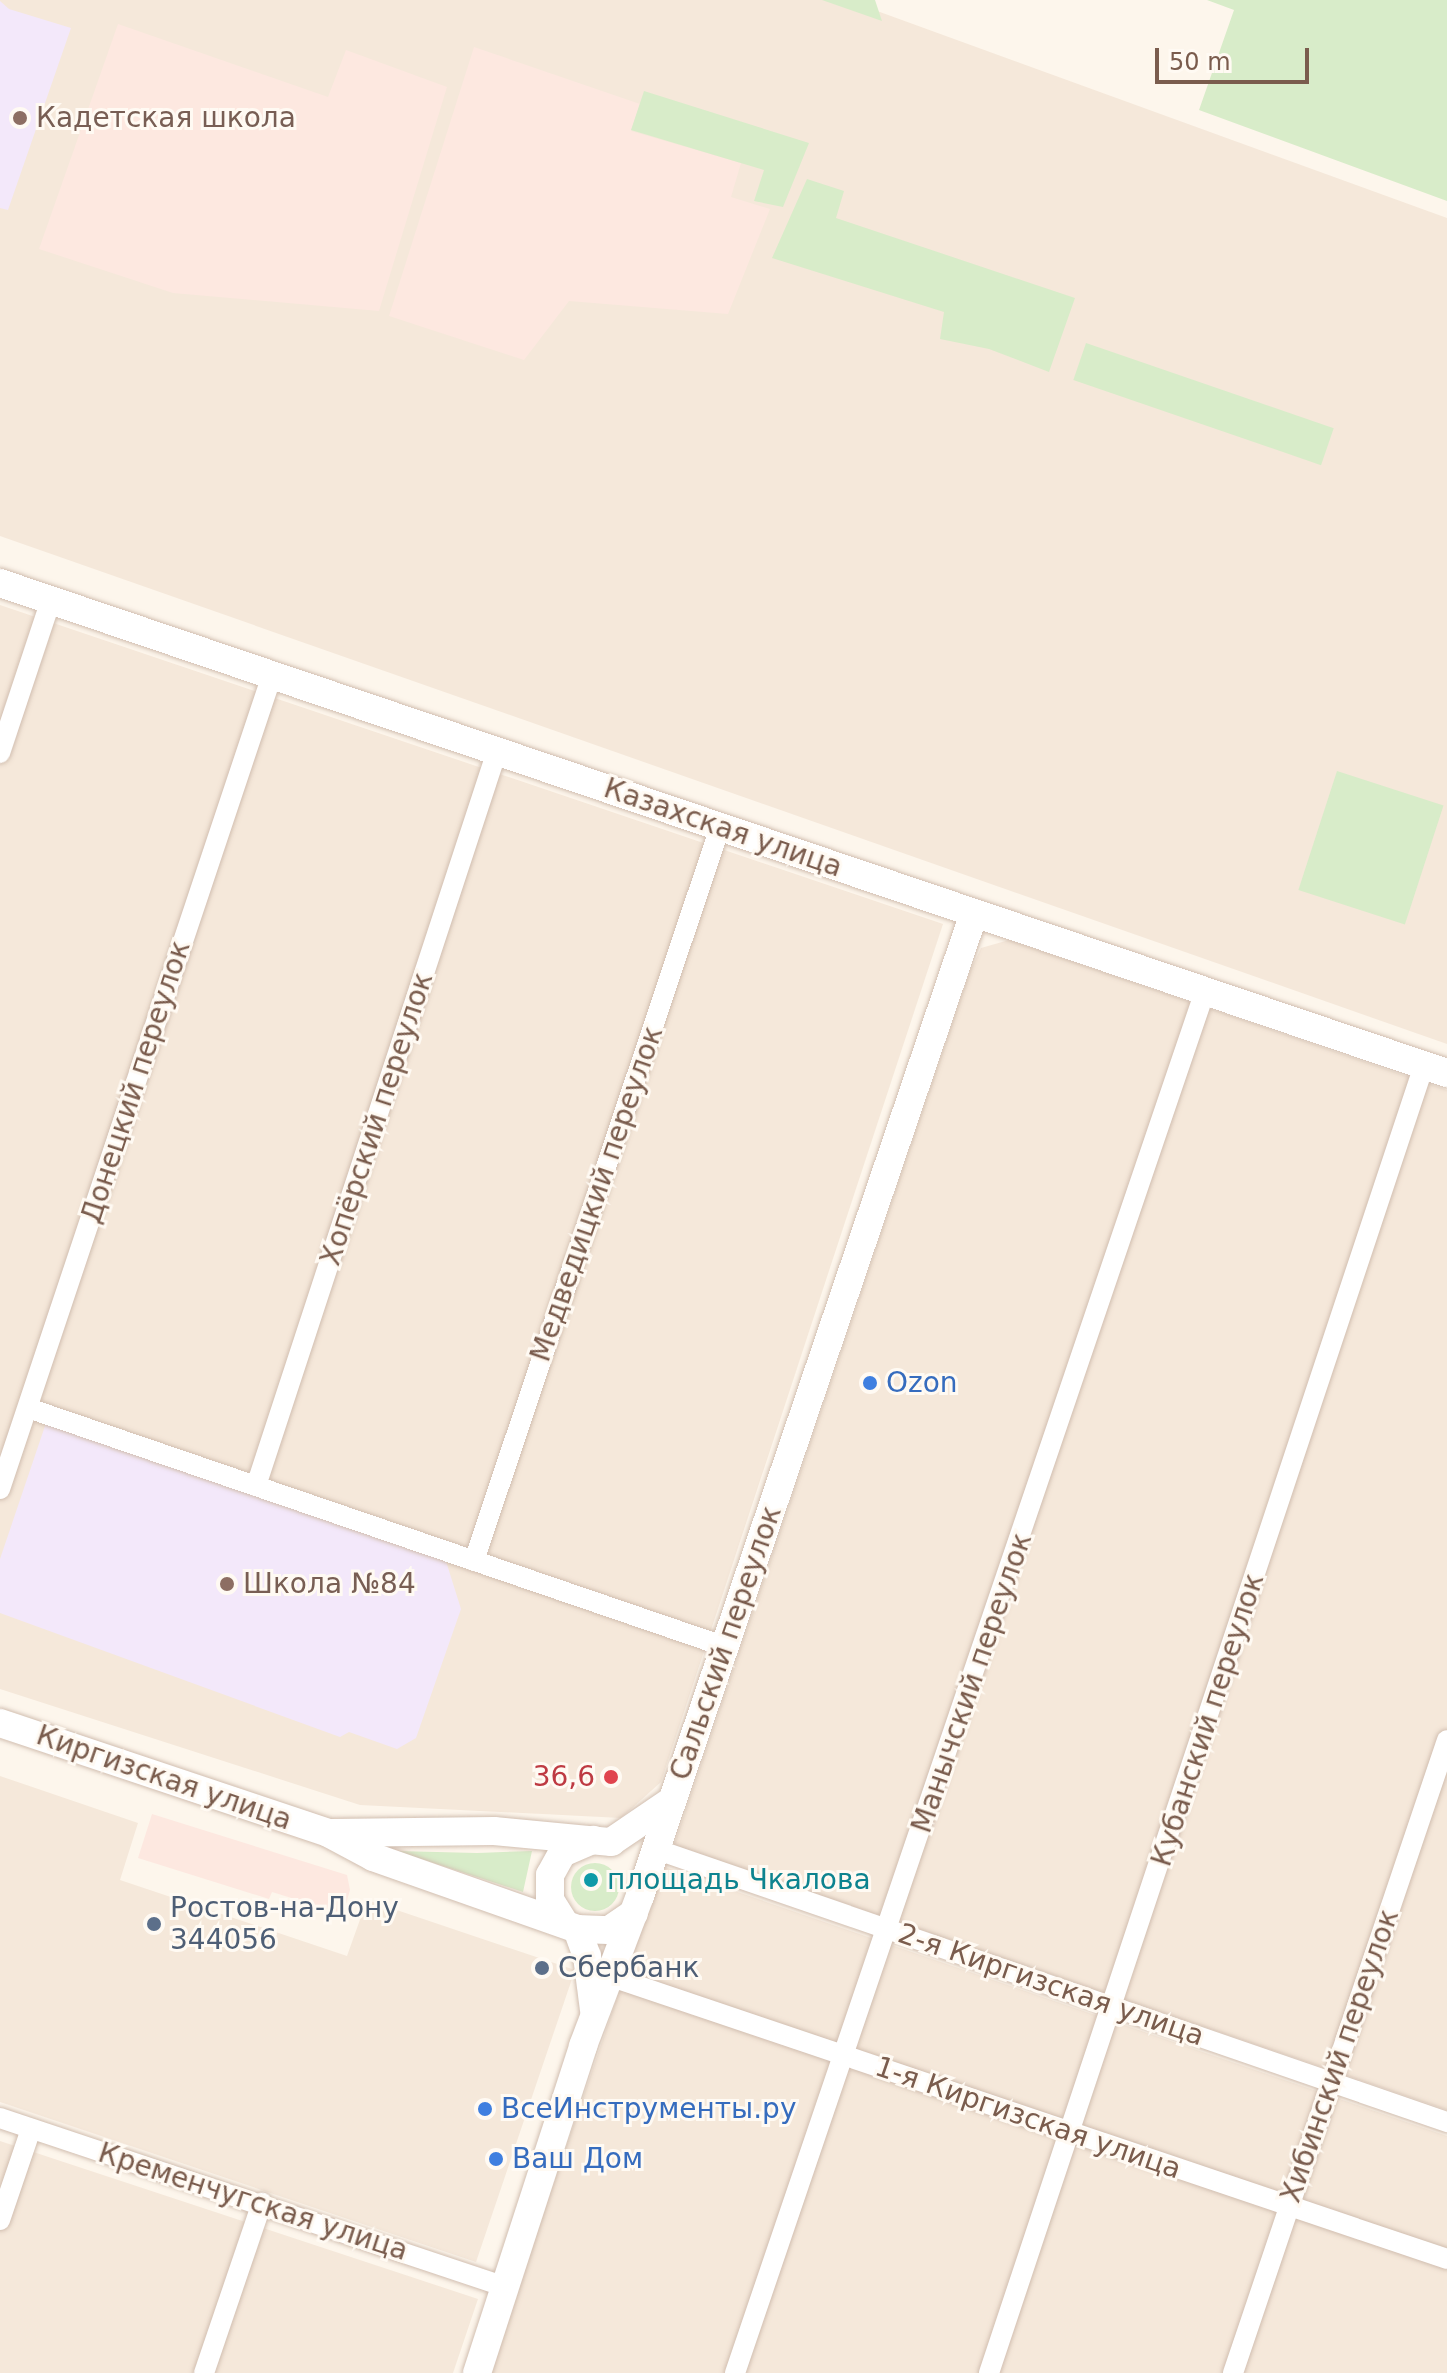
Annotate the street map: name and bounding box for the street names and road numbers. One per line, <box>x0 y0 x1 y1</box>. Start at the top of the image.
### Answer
street label: Казахская улица <box>599 771 847 885</box>
street label: Донецкий переулок <box>74 937 198 1227</box>
street label: Хопёрский переулок <box>314 968 440 1270</box>
street label: Медведицкий переулок <box>524 1022 670 1366</box>
street label: Сальский переулок <box>663 1501 789 1785</box>
street label: Манычский переулок <box>905 1529 1039 1837</box>
street label: Кубанский переулок <box>1145 1569 1271 1871</box>
street label: Киргизская улица <box>32 1719 296 1837</box>
street label: Хибинский переулок <box>1274 1905 1406 2207</box>
street label: 2-я Киргизская улица <box>894 1917 1208 2053</box>
street label: 1-я Киргизская улица <box>871 2050 1185 2186</box>
street label: Кременчугская улица <box>94 2136 412 2268</box>

